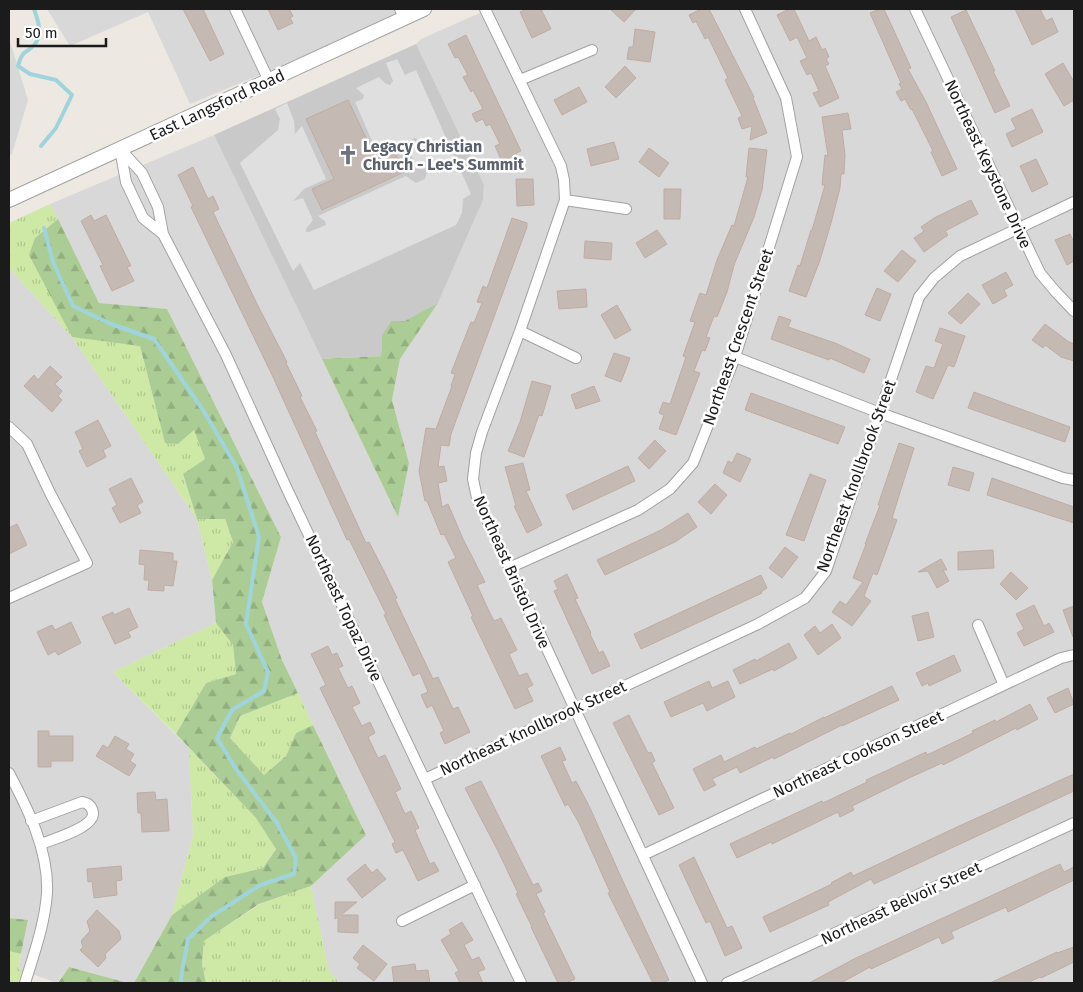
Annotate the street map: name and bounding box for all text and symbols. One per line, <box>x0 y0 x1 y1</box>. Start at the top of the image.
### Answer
scale bar <box>18 15 105 47</box>
text: 50 m <box>25 24 58 42</box>
street label: East Langsford Road <box>146 65 288 145</box>
street label: Northeast Keystone Drive <box>941 77 1035 251</box>
place label: Legacy Christian Church - Lee's Summit <box>363 137 525 174</box>
church icon: Legacy Christian Church - Lee's Summit <box>337 144 359 166</box>
street label: Northeast Crescent Street <box>699 246 777 428</box>
street label: Northeast Knollbrook Street <box>812 377 900 575</box>
street label: Northeast Bristol Drive <box>470 493 554 651</box>
street label: Northeast Topaz Drive <box>302 532 386 684</box>
street label: Northeast Knollbrook Street <box>437 676 629 780</box>
street label: Northeast Cookson Street <box>770 706 946 802</box>
street label: Northeast Belvoir Street <box>818 857 984 949</box>

